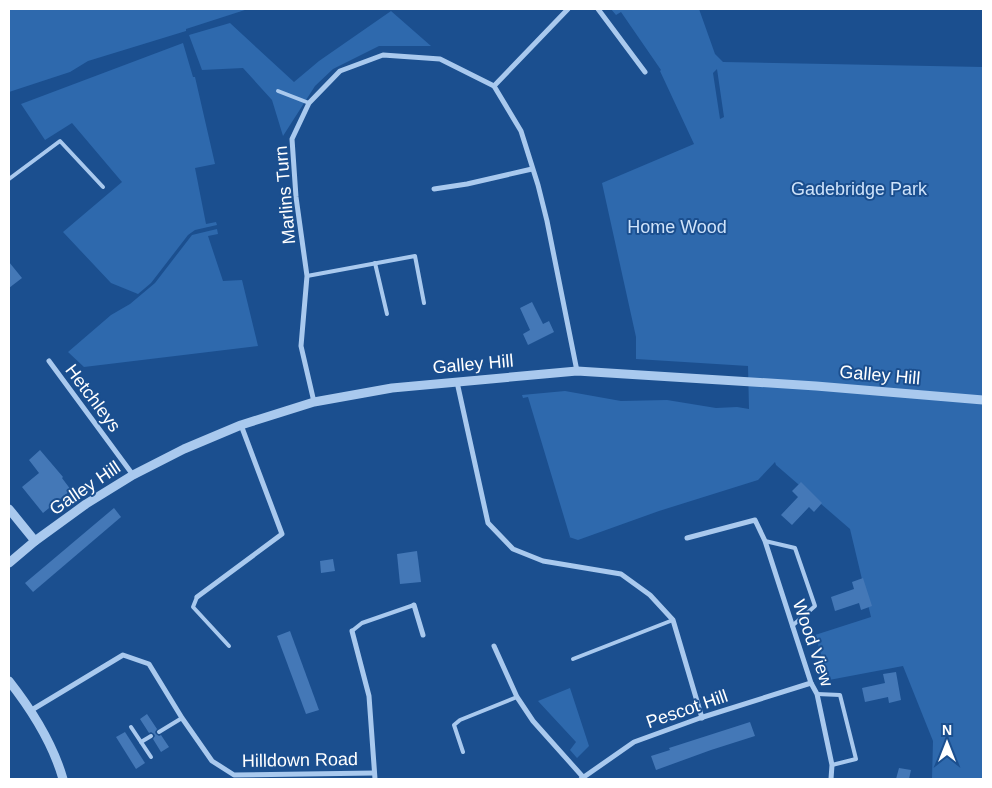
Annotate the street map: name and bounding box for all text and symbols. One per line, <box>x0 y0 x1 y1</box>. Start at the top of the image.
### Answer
street label: Marlins Turn <box>271 145 299 245</box>
park label: Gadebridge Park <box>791 179 928 199</box>
park label: Home Wood <box>627 217 727 237</box>
street label: Galley Hill <box>432 351 514 377</box>
street label: Hetchleys <box>61 360 125 436</box>
street label: Galley Hill <box>839 362 921 388</box>
street label: Galley Hill <box>46 457 124 519</box>
street label: Wood View <box>789 597 837 690</box>
street label: Pescot Hill <box>644 686 730 732</box>
north arrow <box>922 718 972 768</box>
text: N <box>942 722 952 738</box>
street label: Hilldown Road <box>242 749 358 771</box>

